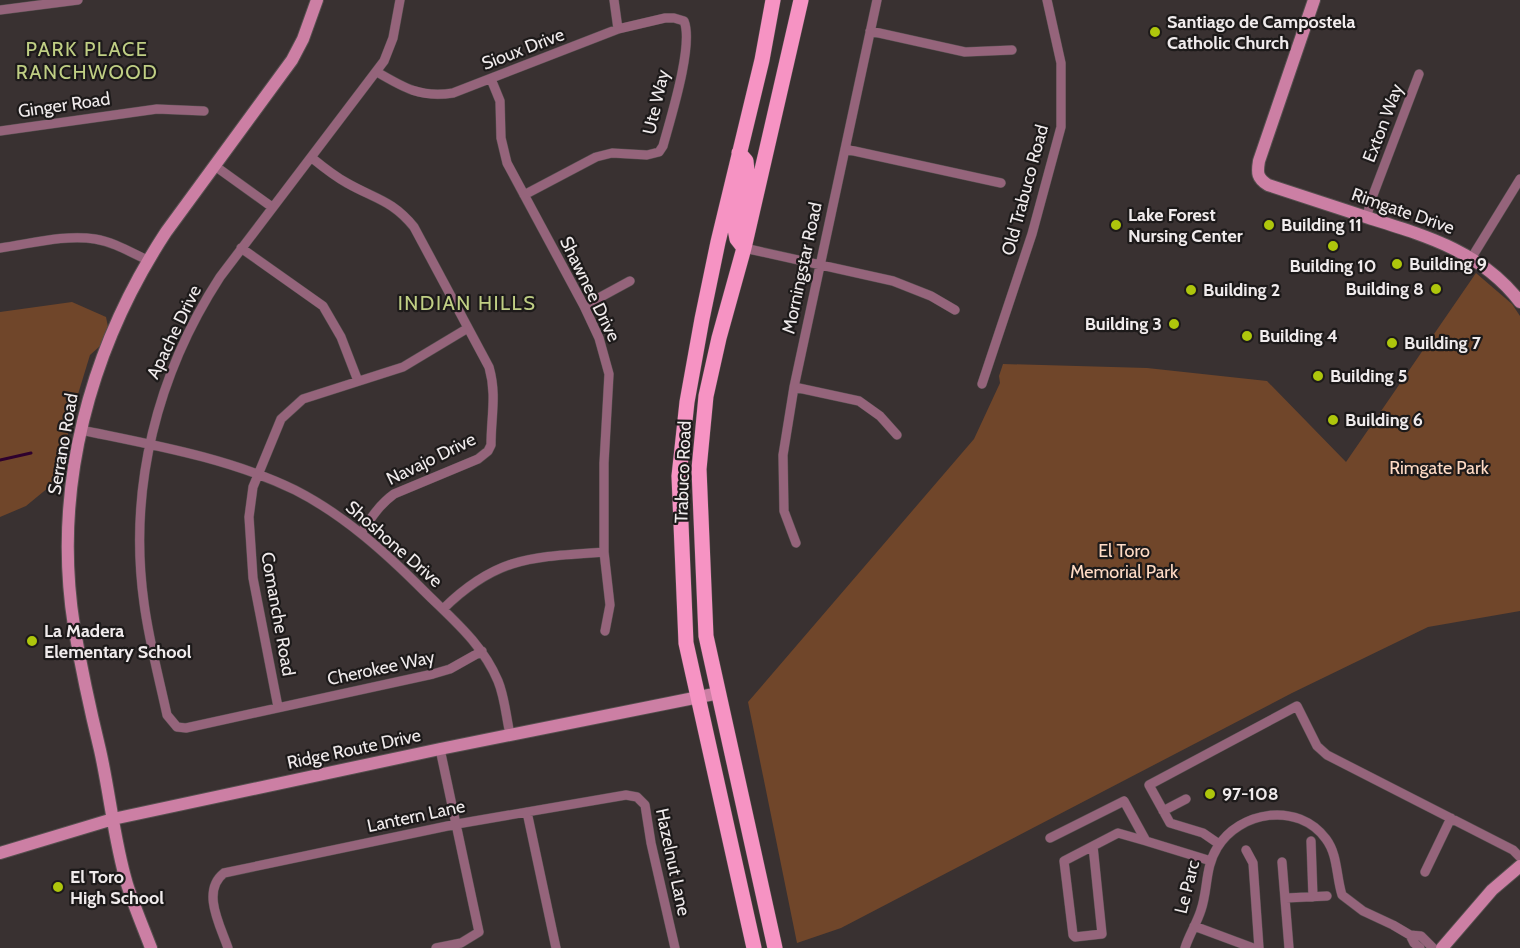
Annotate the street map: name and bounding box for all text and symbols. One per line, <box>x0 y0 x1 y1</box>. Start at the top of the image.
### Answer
place label: Santiago de Campostela Catholic Church <box>1167 11 1355 54</box>
street label: Sioux Drive <box>479 23 567 75</box>
marker: Santiago de Campostela Catholic Church <box>1148 25 1162 39</box>
district label: PARK PLACE RANCHWOOD <box>16 37 158 84</box>
street label: Ute Way <box>638 67 674 137</box>
street label: Exton Way <box>1358 81 1408 165</box>
street label: Ginger Road <box>17 88 111 122</box>
street label: Old Trabuco Road <box>997 122 1053 258</box>
street label: Rimgate Drive <box>1349 183 1457 239</box>
street label: Morningstar Road <box>777 200 827 336</box>
place label: Lake Forest Nursing Center <box>1128 204 1243 247</box>
place label: Building 11 <box>1281 214 1362 236</box>
marker: Lake Forest Nursing Center <box>1109 218 1123 232</box>
marker: Building 11 <box>1262 218 1276 232</box>
street label: Shawnee Drive <box>555 233 625 345</box>
marker: Building 10 <box>1326 239 1340 253</box>
place label: Building 9 <box>1409 253 1487 275</box>
place label: Building 10 <box>1289 255 1377 277</box>
marker: Building 9 <box>1390 257 1404 271</box>
place label: Building 8 <box>1345 278 1424 300</box>
place label: Building 2 <box>1203 279 1280 301</box>
street label: Apache Drive <box>142 282 206 382</box>
marker: Building 8 <box>1429 282 1443 296</box>
marker: Building 2 <box>1184 283 1198 297</box>
district label: INDIAN HILLS <box>398 291 536 315</box>
place label: Building 3 <box>1085 313 1162 335</box>
marker: Building 3 <box>1167 317 1181 331</box>
place label: Building 4 <box>1259 325 1338 347</box>
marker: Building 4 <box>1240 329 1254 343</box>
place label: Building 7 <box>1404 332 1482 354</box>
marker: Building 7 <box>1385 336 1399 350</box>
place label: Building 5 <box>1330 365 1407 387</box>
marker: Building 5 <box>1311 369 1325 383</box>
street label: Serrano Road <box>43 392 83 496</box>
place label: Building 6 <box>1345 409 1423 431</box>
marker: Building 6 <box>1326 413 1340 427</box>
street label: Trabuco Road <box>670 420 696 524</box>
street label: Navajo Drive <box>383 428 479 490</box>
park label: Rimgate Park <box>1389 457 1490 479</box>
street label: Shoshone Drive <box>341 496 447 592</box>
park label: El Toro Memorial Park <box>1070 540 1179 583</box>
street label: Comanche Road <box>256 550 300 678</box>
place label: La Madera Elementary School <box>44 620 192 663</box>
marker: La Madera Elementary School <box>25 634 39 648</box>
street label: Cherokee Way <box>325 646 437 690</box>
street label: Ridge Route Drive <box>285 724 423 774</box>
place label: 97-108 <box>1222 783 1279 805</box>
marker: 97-108 <box>1203 787 1217 801</box>
street label: Lantern Lane <box>365 795 467 837</box>
street label: Hazelnut Lane <box>651 806 695 918</box>
street label: Le Parc <box>1170 858 1204 916</box>
place label: El Toro High School <box>70 866 164 909</box>
marker: El Toro High School <box>51 880 65 894</box>

